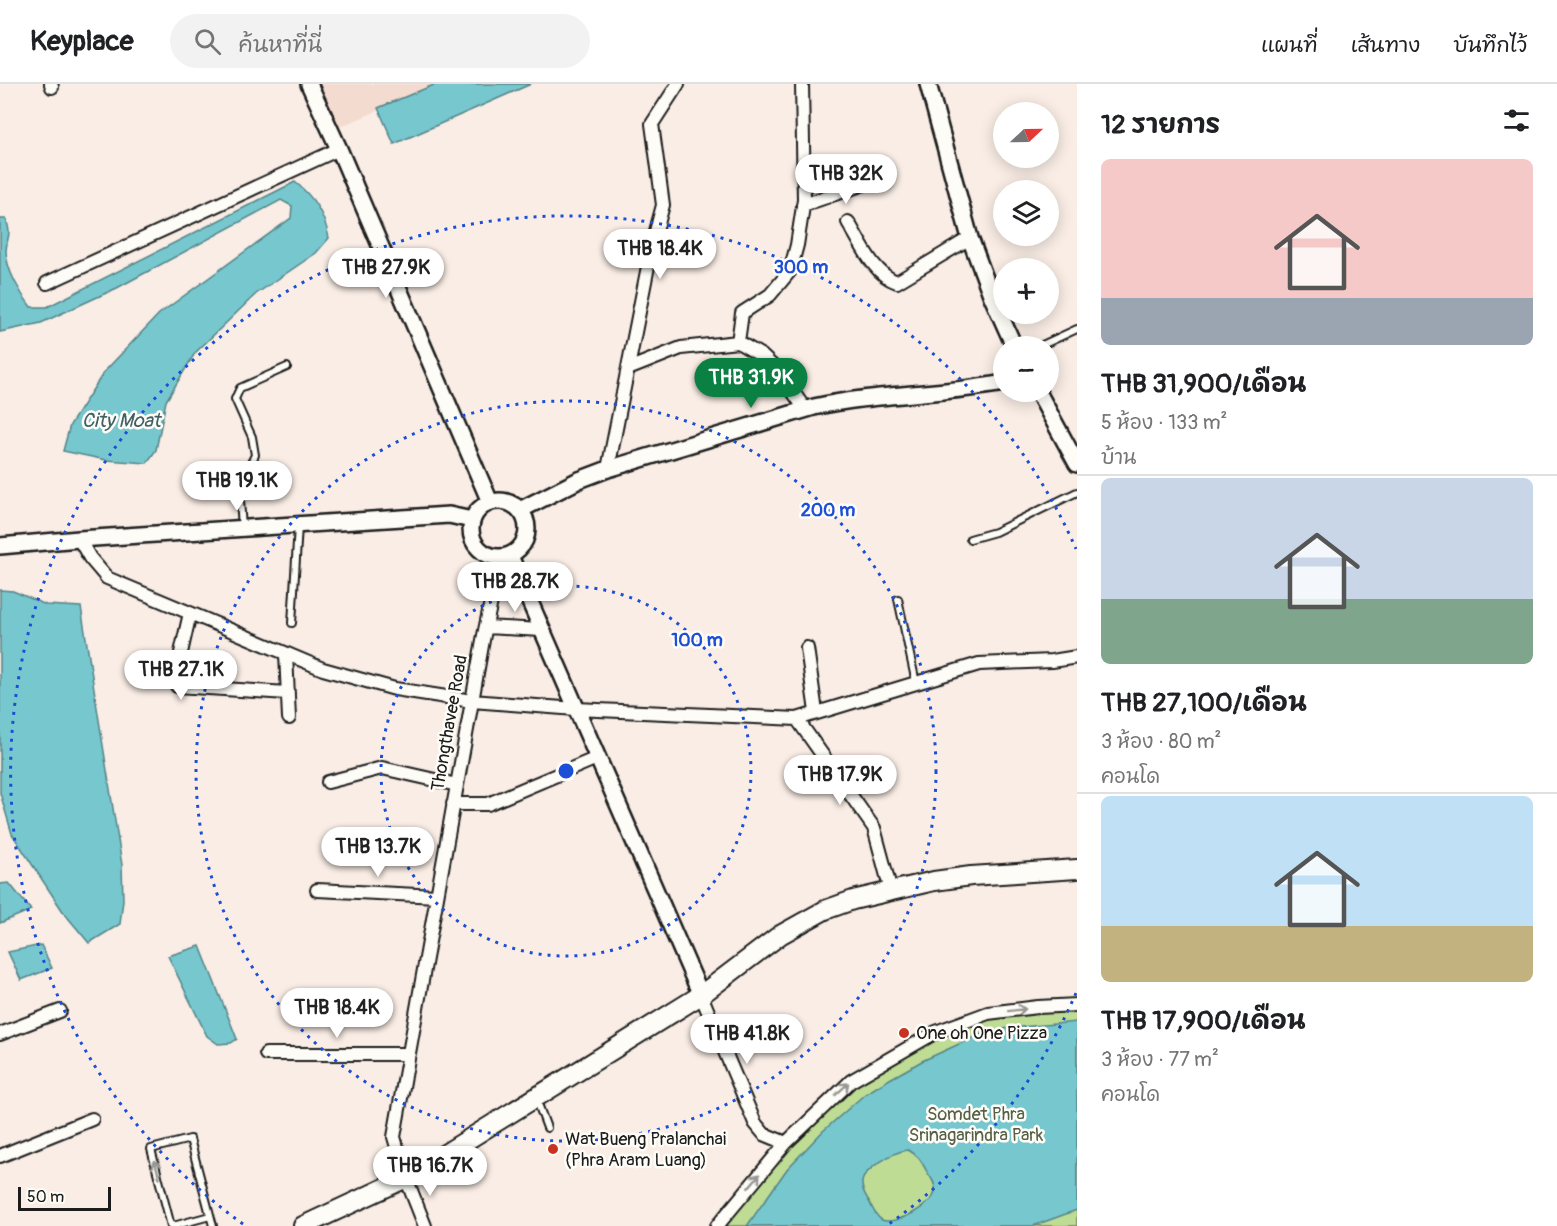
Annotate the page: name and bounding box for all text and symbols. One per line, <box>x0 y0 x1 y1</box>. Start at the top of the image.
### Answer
search box <box>170 14 590 68</box>
text: Keyplace <box>30 24 134 59</box>
icon: search <box>191 25 224 58</box>
text: ค้นหาที่นี่ <box>239 31 322 59</box>
text: แผนที่ <box>1261 32 1318 59</box>
text: เส้นทาง <box>1351 32 1420 59</box>
text: บันทึกไว้ <box>1453 32 1527 59</box>
north arrow <box>993 102 1059 168</box>
map controls <box>993 102 1059 402</box>
icon: filters <box>1500 104 1533 137</box>
text: 12 รายการ <box>1101 109 1220 141</box>
pin: THB 32K <box>791 154 901 205</box>
text: THB 32K <box>809 161 883 186</box>
button: layers <box>993 180 1059 246</box>
icon: home <box>1263 198 1371 306</box>
pin: THB 18.4K <box>591 229 729 280</box>
text: THB 18.4K <box>617 236 703 261</box>
pin: THB 27.9K <box>317 248 455 299</box>
text: THB 27.9K <box>342 255 430 280</box>
text: 300 m <box>774 256 828 279</box>
button: + <box>993 258 1059 324</box>
button: − <box>993 336 1059 402</box>
pin: THB 31.9K <box>682 358 820 409</box>
text: THB 31.9K <box>708 365 794 390</box>
text: THB 31,900/เดือน <box>1101 368 1306 400</box>
water label: City Moat <box>82 408 162 433</box>
text: 5 ห้อง · 133 m² <box>1101 410 1227 435</box>
text: บ้าน <box>1101 445 1136 470</box>
pin: THB 19.1K <box>168 461 306 512</box>
text: THB 19.1K <box>196 468 278 493</box>
text: 200 m <box>801 499 855 522</box>
icon: home <box>1263 517 1371 625</box>
pin: THB 28.7K <box>446 562 584 613</box>
text: THB 28.7K <box>471 569 559 594</box>
text: 100 m <box>671 629 723 652</box>
pin: THB 27.1K <box>112 650 250 701</box>
street label: Thongthavee Road <box>426 653 473 793</box>
text: THB 27.1K <box>138 657 224 682</box>
text: THB 27,100/เดือน <box>1101 687 1307 719</box>
text: 3 ห้อง · 80 m² <box>1101 729 1221 754</box>
pin: THB 17.9K <box>771 755 909 806</box>
centre of rings <box>556 761 576 781</box>
text: THB 17.9K <box>798 762 882 787</box>
text: คอนโด <box>1101 764 1160 789</box>
pin: THB 13.7K <box>309 827 447 878</box>
text: THB 13.7K <box>335 834 421 859</box>
icon: home <box>1263 835 1371 943</box>
pin: THB 18.4K <box>268 988 406 1039</box>
text: THB 18.4K <box>294 995 380 1020</box>
one-way arrow <box>1007 1004 1027 1015</box>
text: THB 17,900/เดือน <box>1101 1005 1306 1037</box>
pin: THB 41.8K <box>678 1014 816 1065</box>
text: THB 41.8K <box>704 1021 790 1046</box>
place label: One oh One Pizza <box>916 1022 1047 1045</box>
marker: One oh One Pizza <box>897 1026 911 1040</box>
text: 3 ห้อง · 77 m² <box>1101 1047 1219 1072</box>
one-way arrow <box>834 1082 849 1096</box>
text: คอนโด <box>1101 1082 1160 1107</box>
park label: Somdet Phra Srinagarindra Park <box>909 1103 1044 1147</box>
place label: Wat Bueng Pralanchai (Phra Aram Luang) <box>565 1128 726 1172</box>
marker: Wat Bueng Pralanchai (Phra Aram Luang) <box>546 1142 560 1156</box>
pin: THB 16.7K <box>361 1146 499 1197</box>
text: THB 16.7K <box>387 1153 473 1178</box>
one-way arrow <box>150 1160 162 1179</box>
one-way arrow <box>747 1174 761 1189</box>
scale bar <box>18 1184 111 1212</box>
text: 50 m <box>27 1187 64 1207</box>

